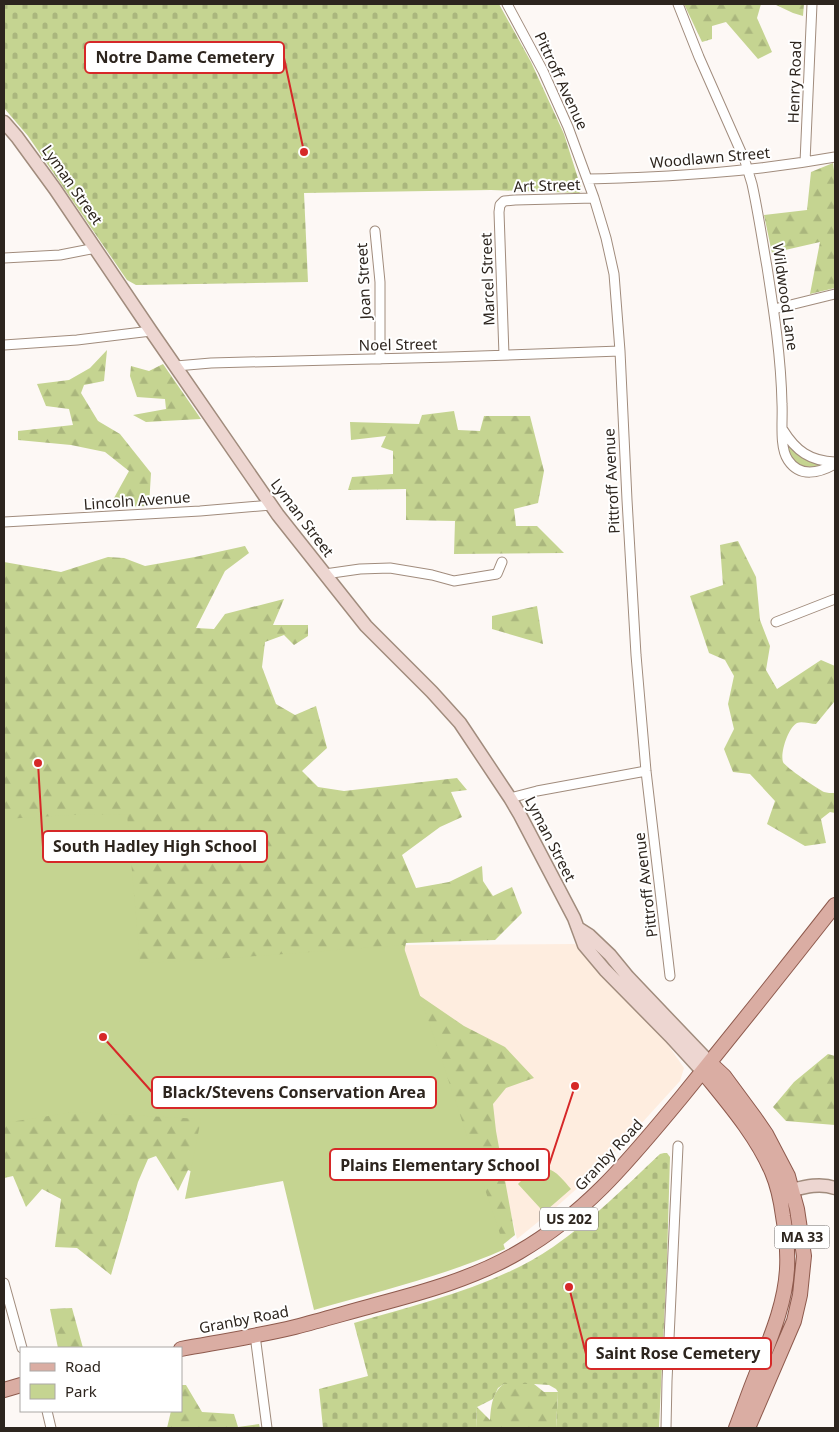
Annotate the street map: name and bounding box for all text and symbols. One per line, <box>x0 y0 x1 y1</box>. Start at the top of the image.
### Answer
street label: Pittroff Avenue <box>531 28 593 133</box>
street label: Henry Road <box>783 40 805 124</box>
callout: Notre Dame Cemetery <box>85 42 284 73</box>
text: Notre Dame Cemetery <box>96 46 275 68</box>
street label: Lyman Street <box>38 141 108 229</box>
street label: Woodlawn Street <box>649 142 771 172</box>
street label: Art Street <box>513 174 581 196</box>
street label: Marcel Street <box>475 232 499 326</box>
street label: Joan Street <box>351 242 375 322</box>
street label: Wildwood Lane <box>769 242 803 352</box>
street label: Noel Street <box>359 333 438 355</box>
street label: Pittroff Avenue <box>598 428 624 534</box>
street label: Lyman Street <box>267 474 339 561</box>
street label: Lincoln Avenue <box>83 486 191 514</box>
street label: Lyman Street <box>521 793 581 885</box>
callout: South Hadley High School <box>43 831 267 862</box>
street label: Pittroff Avenue <box>629 831 661 939</box>
text: South Hadley High School <box>53 835 257 857</box>
callout: Black/Stevens Conservation Area <box>152 1077 436 1108</box>
text: Black/Stevens Conservation Area <box>162 1081 426 1103</box>
street label: Granby Road <box>570 1114 647 1194</box>
callout: Plains Elementary School <box>330 1149 549 1180</box>
text: Plains Elementary School <box>340 1154 540 1176</box>
road number: US 202 <box>540 1208 598 1230</box>
road number: MA 33 <box>774 1226 830 1248</box>
street label: Granby Road <box>197 1301 290 1338</box>
callout: Saint Rose Cemetery <box>586 1338 771 1369</box>
text: Saint Rose Cemetery <box>596 1342 761 1364</box>
legend <box>20 1347 182 1412</box>
text: Road <box>65 1356 101 1376</box>
text: Park <box>65 1381 97 1401</box>

